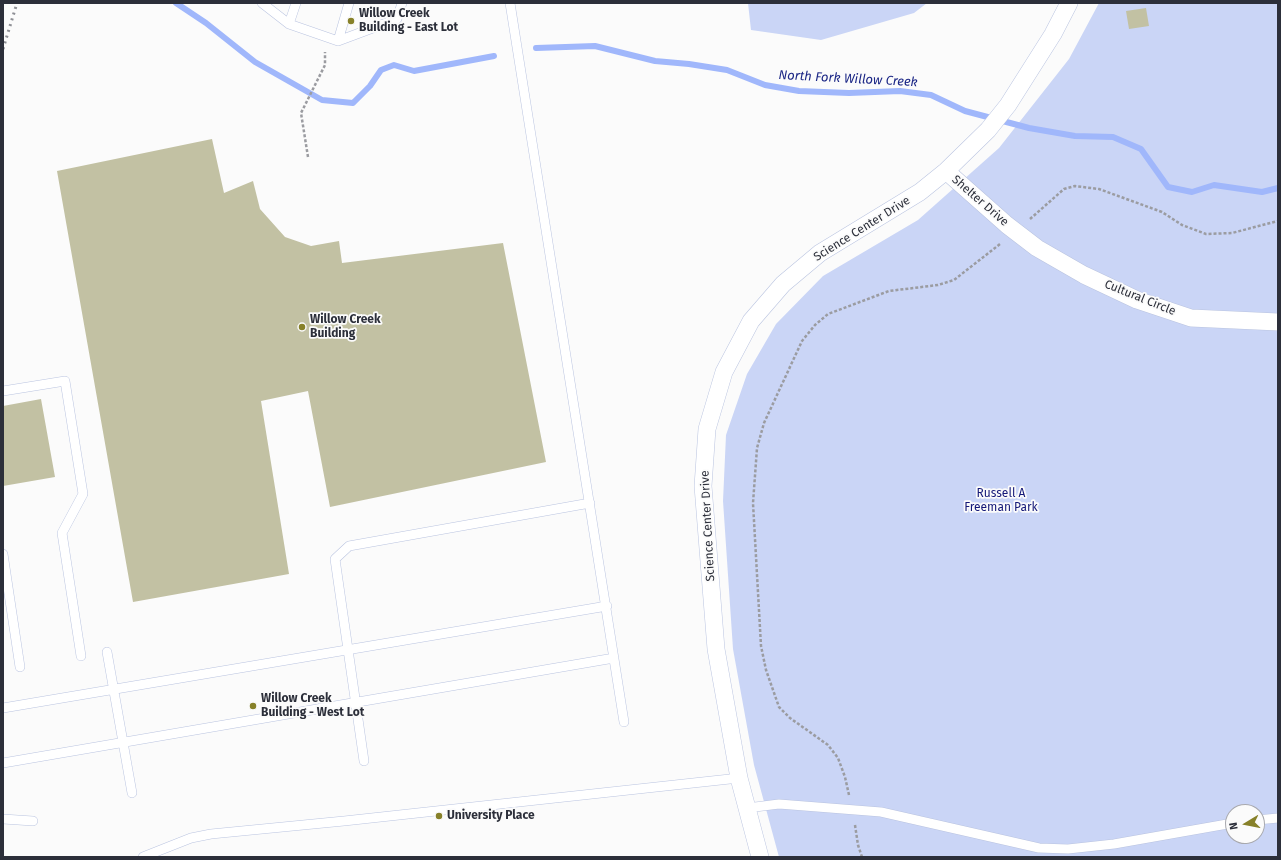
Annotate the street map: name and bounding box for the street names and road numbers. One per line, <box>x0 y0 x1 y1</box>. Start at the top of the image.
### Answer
street label: Shelter Drive <box>949 173 1011 229</box>
street label: Science Center Drive <box>811 193 913 265</box>
street label: Cultural Circle <box>1102 277 1178 319</box>
street label: Science Center Drive <box>698 470 718 582</box>

